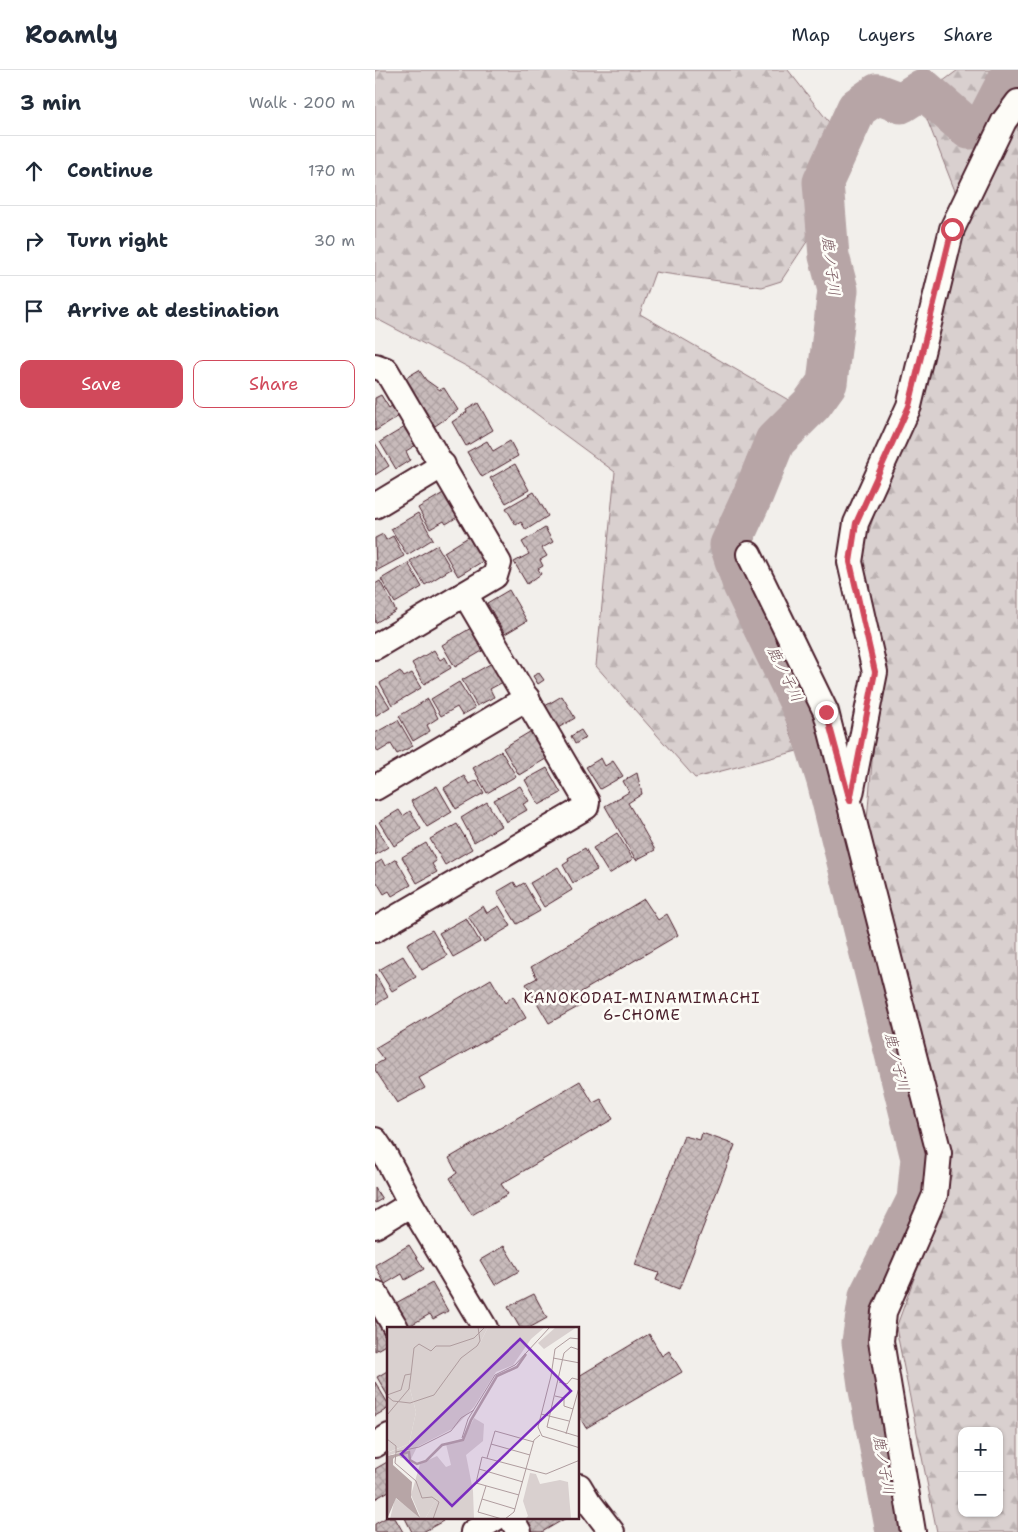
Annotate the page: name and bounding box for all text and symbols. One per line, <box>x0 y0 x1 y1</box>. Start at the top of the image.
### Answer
text: Roamly <box>25 19 118 51</box>
text: Map <box>792 23 830 47</box>
text: Layers <box>858 23 915 47</box>
text: Share <box>943 23 993 47</box>
text: 3 min <box>20 89 81 117</box>
text: Walk · 200 m <box>249 92 355 113</box>
icon: ahead <box>20 157 48 185</box>
text: Continue <box>67 158 153 183</box>
text: 170 m <box>308 160 355 181</box>
route start <box>941 218 964 241</box>
icon: right <box>20 227 48 255</box>
text: Turn right <box>67 228 168 253</box>
text: 30 m <box>314 230 355 251</box>
water label: 鹿ノ子川 <box>817 235 845 297</box>
icon: arrive <box>20 297 48 325</box>
text: Arrive at destination <box>67 298 279 323</box>
button: Save <box>20 360 183 408</box>
button: Share <box>193 360 355 408</box>
water label: 鹿ノ子川 <box>763 643 807 705</box>
route end <box>815 701 838 724</box>
district label: KANOKODAI-MINAMIMACHI 6-CHOME <box>523 988 761 1025</box>
water label: 鹿ノ子川 <box>880 1030 914 1094</box>
inset map <box>387 1327 580 1520</box>
map controls <box>958 1427 1003 1517</box>
button: + <box>958 1427 1003 1472</box>
water label: 鹿ノ子川 <box>869 1434 899 1496</box>
button: − <box>958 1472 1003 1517</box>

